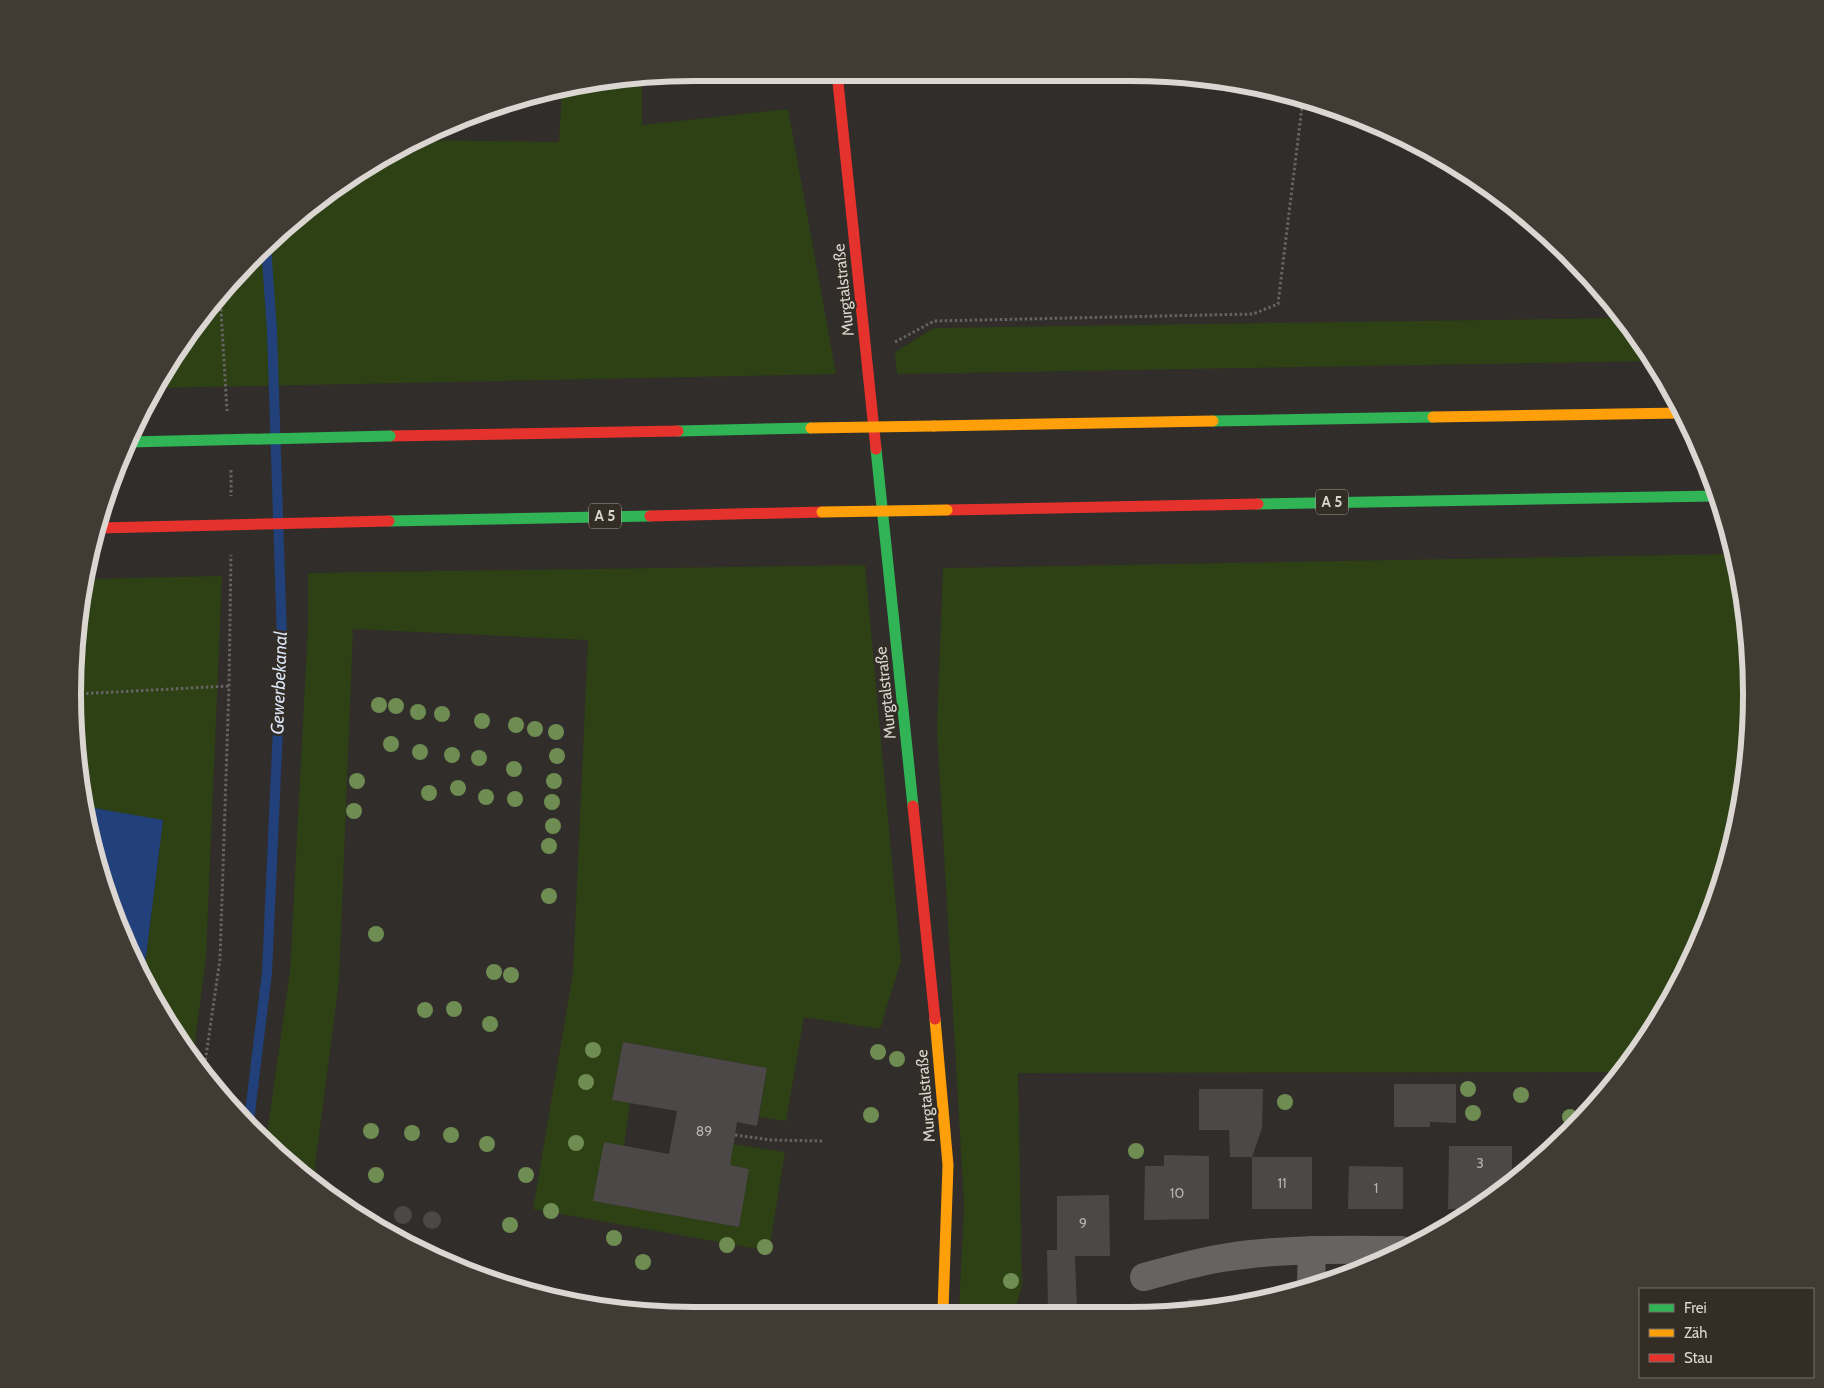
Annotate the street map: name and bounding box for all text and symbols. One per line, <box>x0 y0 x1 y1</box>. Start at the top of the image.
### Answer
street label: Murgtalstraße <box>829 243 858 337</box>
road number: A 5 <box>1316 490 1348 514</box>
road number: A 5 <box>589 504 621 528</box>
water label: Gewerbekanal <box>266 630 292 735</box>
street label: Murgtalstraße <box>871 646 900 740</box>
street label: Murgtalstraße <box>912 1049 939 1143</box>
house number: 89 <box>696 1122 712 1140</box>
house number: 3 <box>1476 1154 1484 1172</box>
house number: 11 <box>1277 1174 1287 1192</box>
house number: 1 <box>1374 1179 1378 1197</box>
house number: 10 <box>1170 1184 1184 1202</box>
house number: 9 <box>1079 1214 1087 1232</box>
legend <box>1639 1288 1814 1378</box>
text: Frei <box>1684 1299 1707 1317</box>
text: Zäh <box>1684 1324 1707 1342</box>
text: Stau <box>1684 1349 1713 1367</box>

